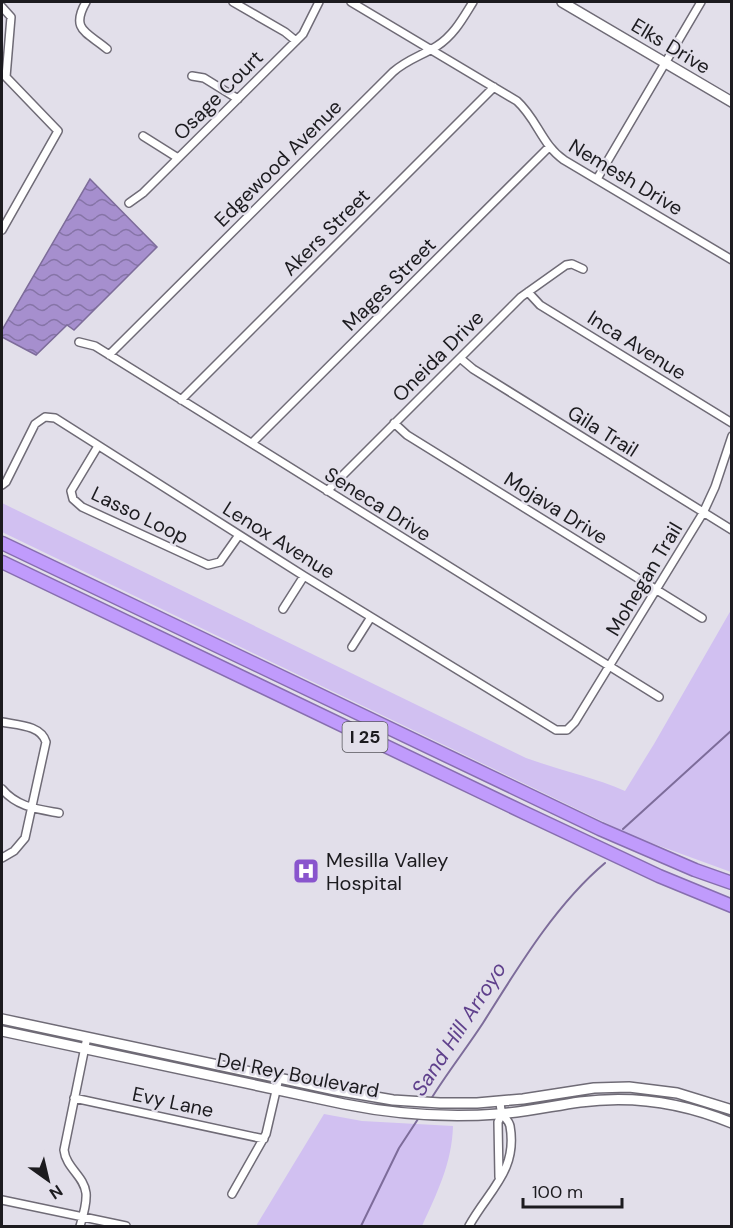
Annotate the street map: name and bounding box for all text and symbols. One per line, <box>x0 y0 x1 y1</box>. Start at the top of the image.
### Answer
street label: Elks Drive <box>627 12 715 80</box>
street label: Osage Court <box>168 44 269 145</box>
street label: Edgewood Avenue <box>209 94 347 232</box>
street label: Nemesh Drive <box>564 133 688 221</box>
street label: Akers Street <box>277 183 375 281</box>
street label: Mages Street <box>337 232 441 336</box>
street label: Inca Avenue <box>583 304 691 386</box>
street label: Oneida Drive <box>387 305 489 407</box>
street label: Gila Trail <box>563 399 643 463</box>
street label: Seneca Drive <box>320 461 436 547</box>
street label: Mojava Drive <box>499 466 613 550</box>
street label: Lasso Loop <box>87 480 193 550</box>
street label: Lenox Avenue <box>218 495 340 585</box>
street label: Mohegan Trail <box>600 517 688 641</box>
road number: I 25 <box>342 722 388 752</box>
place label: Mesilla Valley Hospital <box>326 847 448 896</box>
hospital icon: Mesilla Valley Hospital <box>291 856 321 886</box>
water label: Sand Hill Arroyo <box>405 957 513 1101</box>
street label: Del Rey Boulevard <box>215 1047 381 1103</box>
street label: Evy Lane <box>130 1081 216 1123</box>
north arrow <box>18 1150 78 1210</box>
scale bar <box>523 1171 622 1209</box>
text: N <box>45 1180 67 1204</box>
text: 100 m <box>532 1180 583 1204</box>

